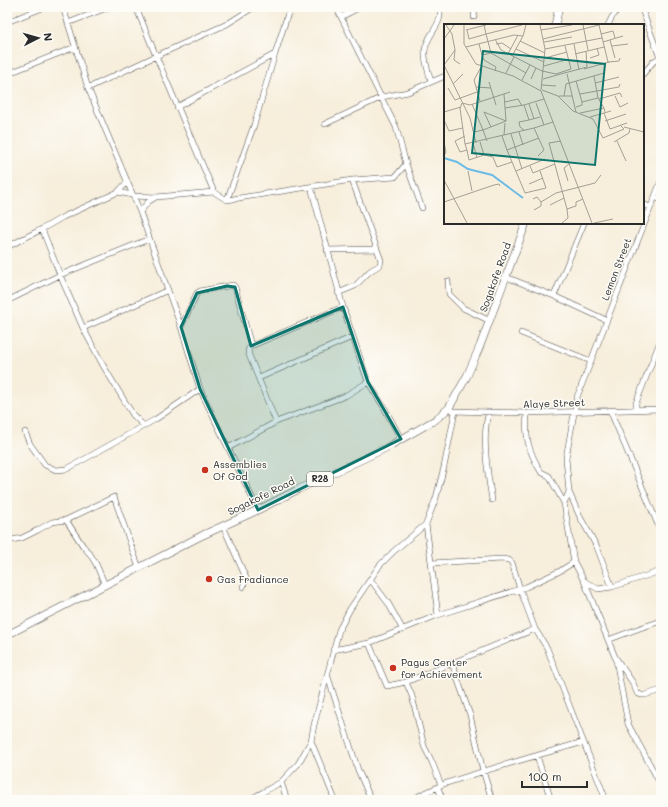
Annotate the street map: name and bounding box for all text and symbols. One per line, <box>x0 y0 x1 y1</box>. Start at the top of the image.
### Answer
north arrow <box>18 18 58 58</box>
inset map <box>444 24 644 224</box>
text: N <box>41 32 56 42</box>
street label: Lemon Street <box>598 236 634 302</box>
street label: Sogakofe Road <box>476 240 514 314</box>
street label: Alaye Street <box>523 395 585 411</box>
place label: Assemblies Of God <box>213 457 267 483</box>
marker: Assemblies Of God <box>200 465 210 475</box>
road number: R28 <box>307 472 333 486</box>
street label: Sogakofe Road <box>225 474 297 518</box>
place label: Gas Fradiance <box>217 572 289 586</box>
marker: Gas Fradiance <box>204 574 214 584</box>
place label: Pagus Center for Achievement <box>401 655 482 681</box>
marker: Pagus Center for Achievement <box>388 663 398 673</box>
scale bar <box>522 763 587 789</box>
text: 100 m <box>528 768 562 784</box>

